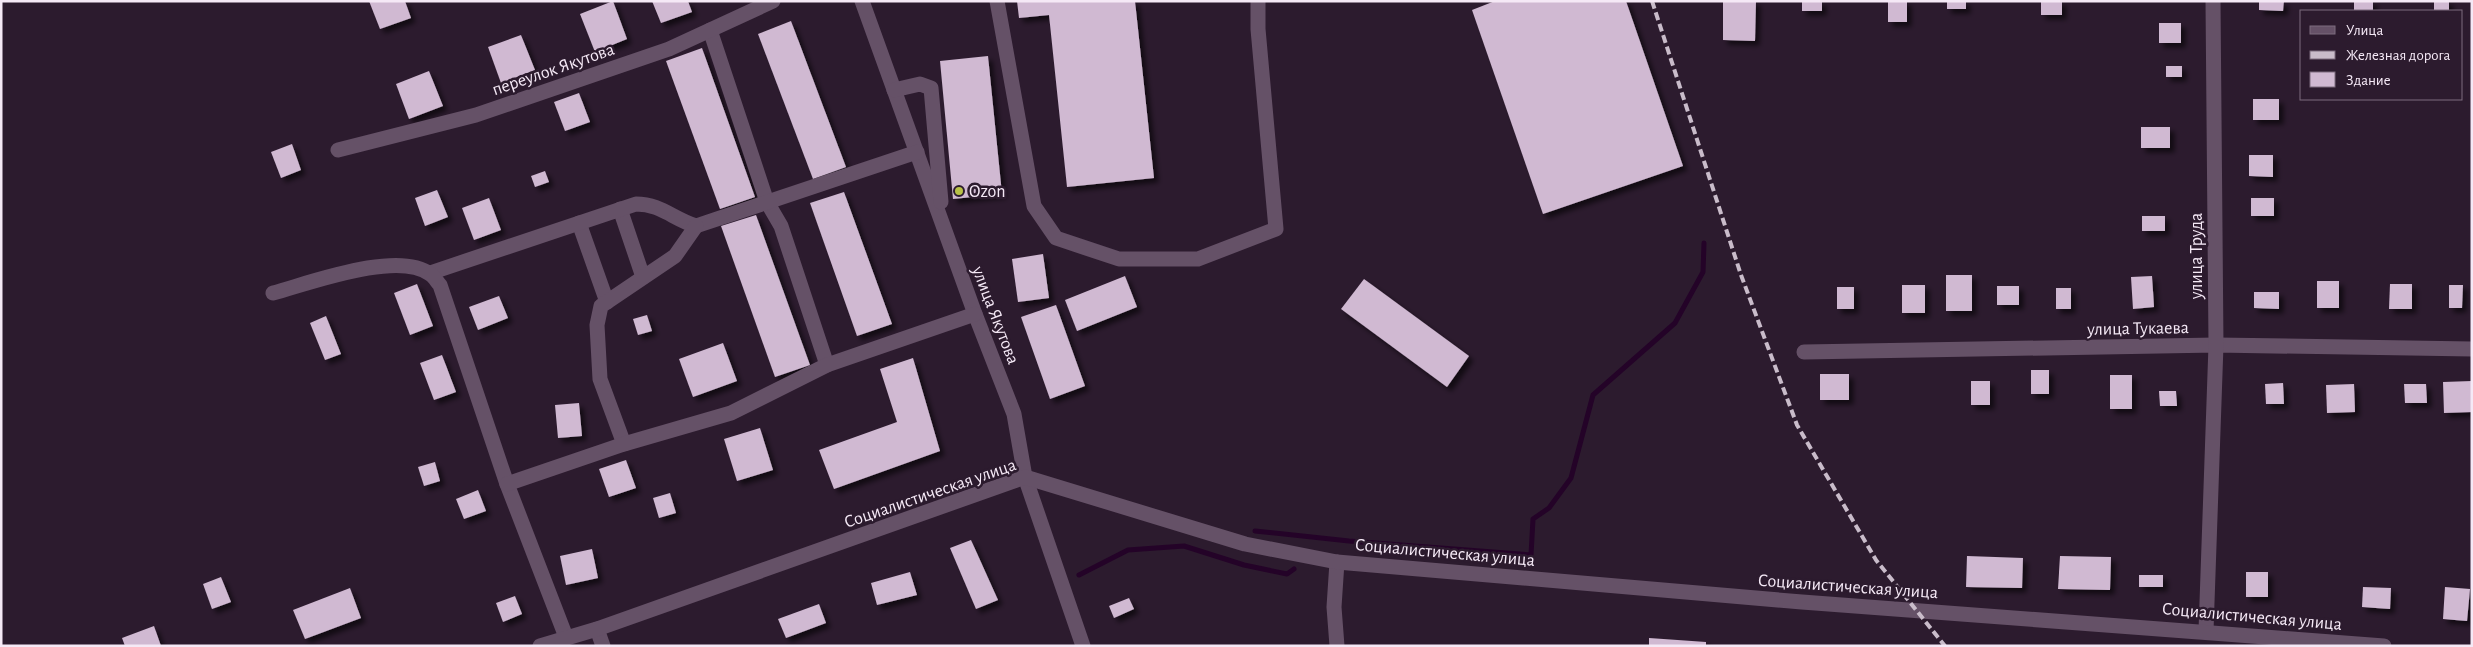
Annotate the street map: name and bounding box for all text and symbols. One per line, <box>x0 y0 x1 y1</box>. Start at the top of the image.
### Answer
legend <box>2300 10 2463 100</box>
text: Улица <box>2346 23 2383 38</box>
street label: переулок Якутова <box>490 41 617 99</box>
text: Железная дорога <box>2346 48 2451 63</box>
text: Здание <box>2346 73 2391 88</box>
place label: Ozon <box>969 183 1006 201</box>
marker: Ozon <box>953 185 965 197</box>
street label: улица Труда <box>2188 213 2206 300</box>
street label: улица Якутова <box>968 263 1022 367</box>
street label: улица Тукаева <box>2086 319 2189 339</box>
street label: Социалистическая улица <box>842 456 1019 532</box>
street label: Социалистическая улица <box>1354 536 1536 570</box>
street label: Социалистическая улица <box>1757 572 1939 602</box>
street label: Социалистическая улица <box>2161 600 2343 634</box>

